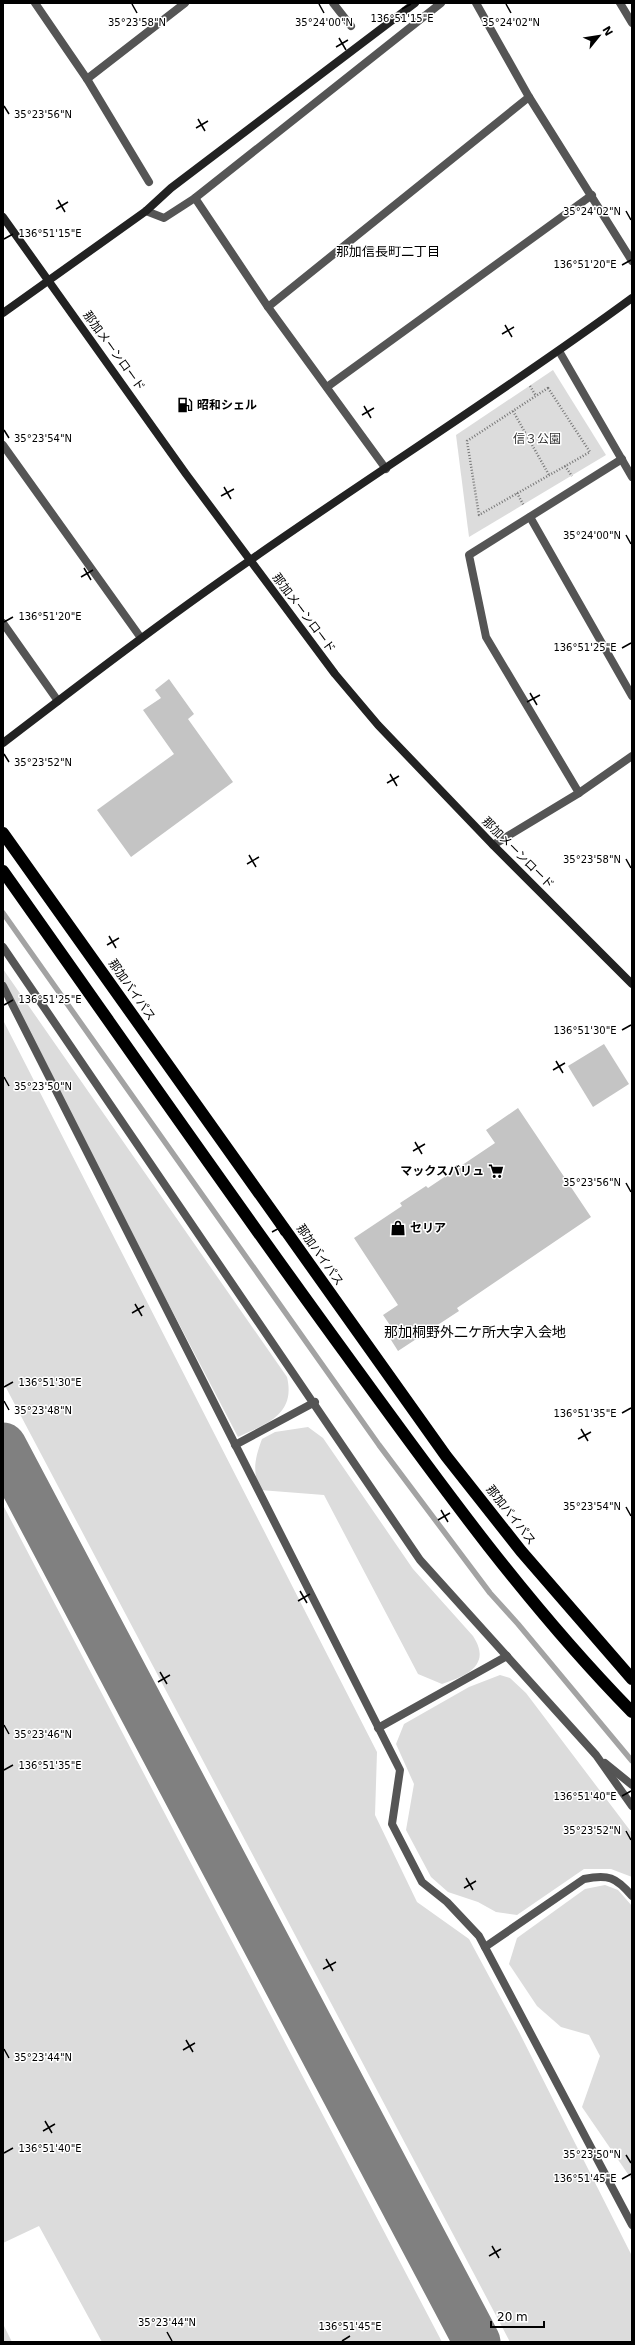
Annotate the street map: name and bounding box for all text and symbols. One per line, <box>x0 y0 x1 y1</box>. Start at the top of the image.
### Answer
text: 136°51'15"E <box>370 13 434 24</box>
north arrow <box>579 16 619 56</box>
text: 35°23'58"N <box>108 17 166 28</box>
text: 35°24'00"N <box>295 17 353 28</box>
text: 35°24'02"N <box>482 17 540 28</box>
text: N <box>599 24 615 38</box>
text: 35°23'56"N <box>14 109 72 120</box>
text: 35°24'02"N <box>563 206 621 217</box>
text: 136°51'15"E <box>18 228 82 239</box>
district label: 那加信長町二丁目 <box>336 244 440 259</box>
text: 136°51'20"E <box>553 259 617 270</box>
street label: 那加メーンロード <box>80 308 148 394</box>
fuel station icon: 昭和シェル <box>176 396 194 414</box>
place label: 昭和シェル <box>197 398 257 412</box>
park label: 信３公園 <box>513 432 561 446</box>
text: 35°23'54"N <box>14 433 72 444</box>
text: 35°24'00"N <box>563 530 621 541</box>
street label: 那加メーンロード <box>270 571 338 655</box>
text: 136°51'20"E <box>18 611 82 622</box>
text: 136°51'25"E <box>553 642 617 653</box>
text: 35°23'52"N <box>14 757 72 768</box>
street label: 那加メーンロード <box>479 814 557 892</box>
text: 35°23'58"N <box>563 854 621 865</box>
street label: 那加バイパス <box>106 957 158 1023</box>
text: 136°51'25"E <box>18 994 82 1005</box>
text: 136°51'30"E <box>553 1025 617 1036</box>
text: 35°23'50"N <box>14 1081 72 1092</box>
supermarket icon: マックスバリュ <box>487 1162 505 1180</box>
place label: マックスバリュ <box>400 1164 484 1178</box>
text: 35°23'56"N <box>563 1177 621 1188</box>
shop icon: セリア <box>389 1219 407 1237</box>
place label: セリア <box>410 1221 446 1235</box>
street label: 那加バイパス <box>294 1222 346 1288</box>
district label: 那加桐野外二ケ所大字入会地 <box>384 1324 566 1340</box>
text: 136°51'30"E <box>18 1377 82 1388</box>
text: 35°23'48"N <box>14 1405 72 1416</box>
text: 136°51'35"E <box>553 1408 617 1419</box>
street label: 那加バイパス <box>483 1482 539 1548</box>
text: 35°23'54"N <box>563 1501 621 1512</box>
text: 35°23'46"N <box>14 1729 72 1740</box>
text: 136°51'35"E <box>18 1760 82 1771</box>
text: 136°51'40"E <box>553 1791 617 1802</box>
text: 35°23'52"N <box>563 1825 621 1836</box>
text: 35°23'44"N <box>14 2052 72 2063</box>
text: 136°51'40"E <box>18 2143 82 2154</box>
text: 35°23'50"N <box>563 2149 621 2160</box>
text: 136°51'45"E <box>553 2173 617 2184</box>
scale bar <box>491 2303 544 2329</box>
text: 20 m <box>497 2310 528 2324</box>
text: 35°23'44"N <box>138 2317 196 2328</box>
text: 136°51'45"E <box>318 2321 382 2332</box>

